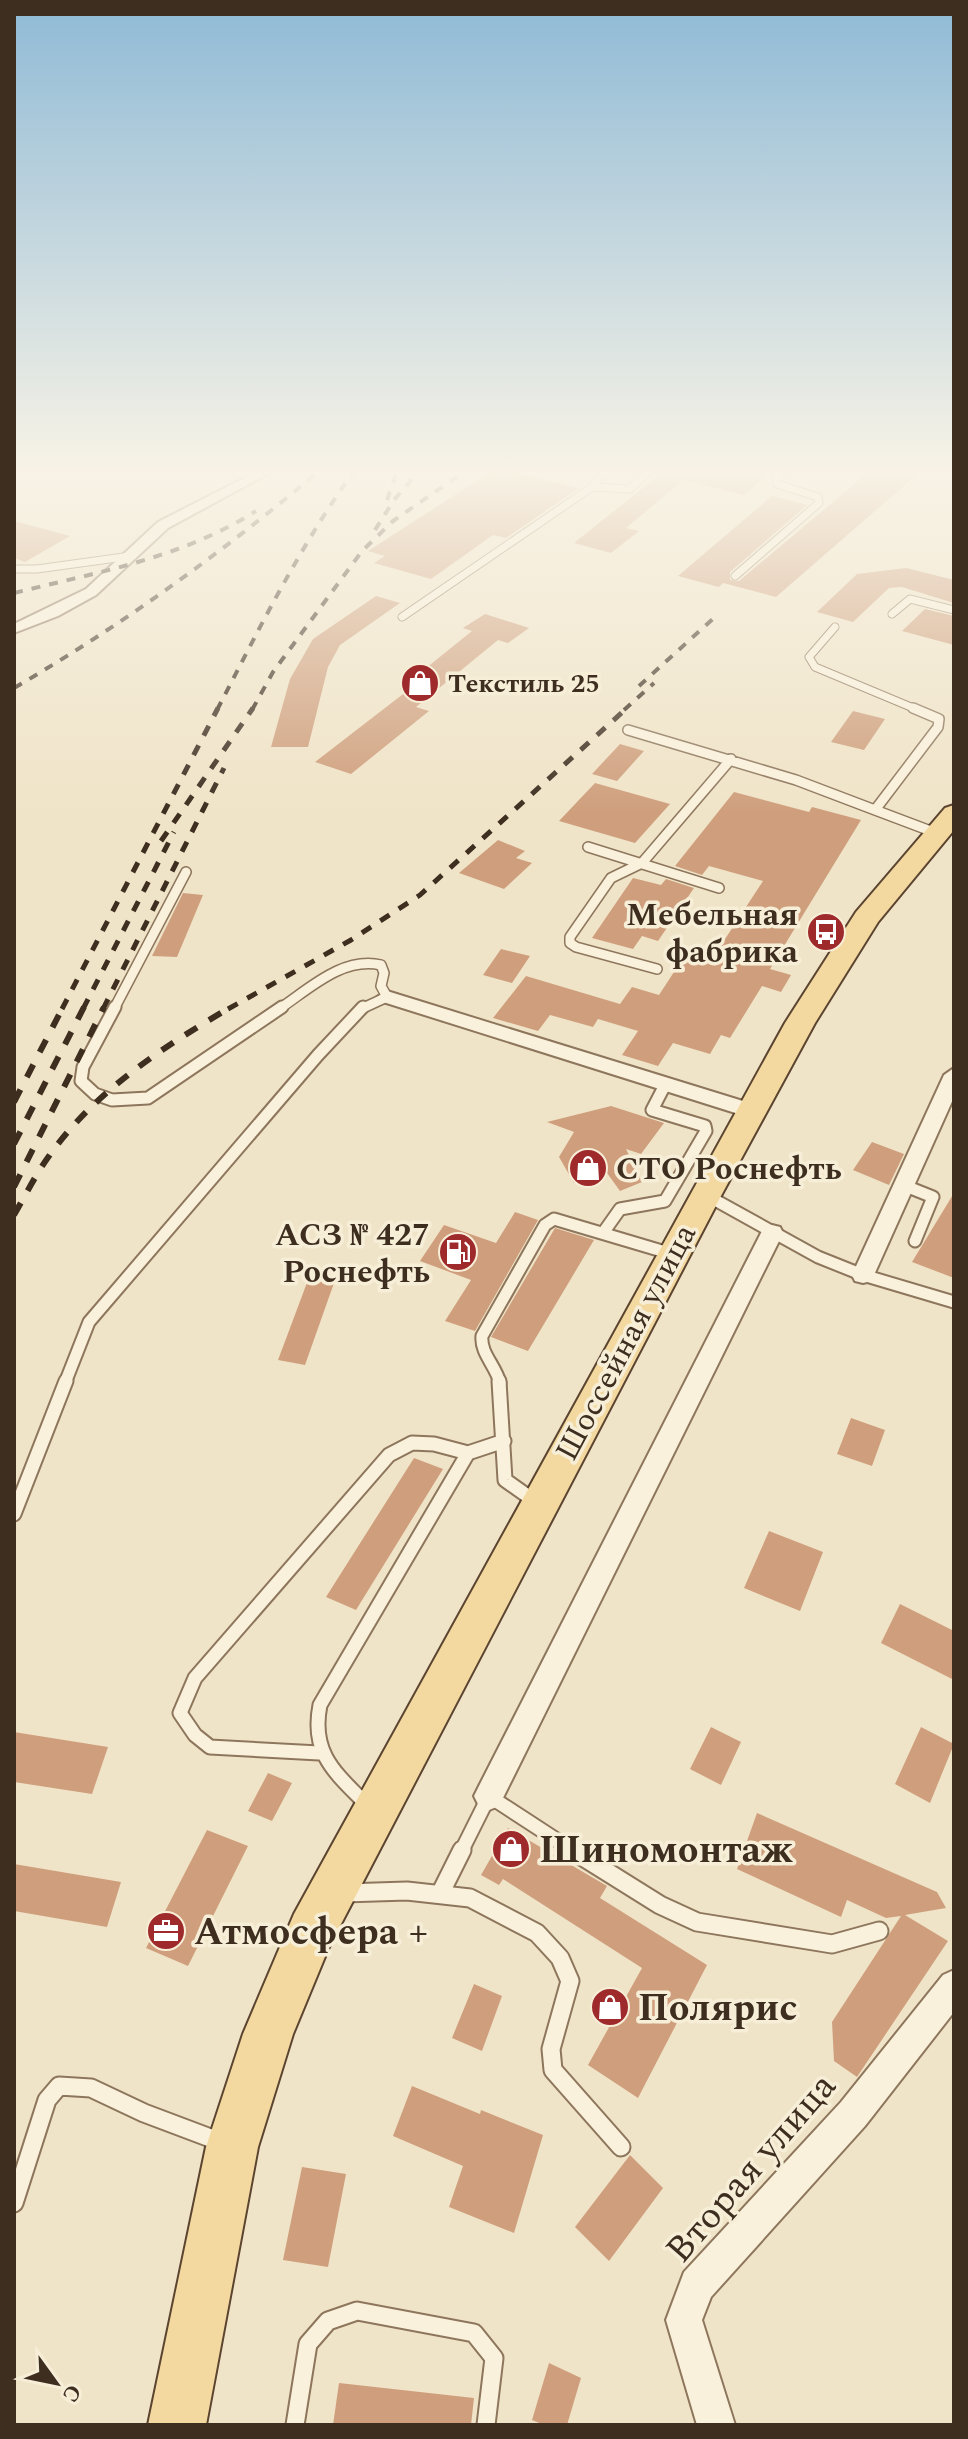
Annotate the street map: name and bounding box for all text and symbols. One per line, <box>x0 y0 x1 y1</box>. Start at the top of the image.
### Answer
shop icon: Текстиль 25 <box>399 662 441 704</box>
place label: Текстиль 25 <box>448 664 600 704</box>
place label: Мебельная фабрика <box>626 891 799 977</box>
bus stop icon: Мебельная фабрика <box>805 911 847 953</box>
place label: СТО Роснефть <box>616 1145 842 1194</box>
shop icon: СТО Роснефть <box>567 1147 609 1189</box>
place label: АСЗ № 427 Роснефть <box>275 1211 430 1297</box>
street label: Шоссейная улица <box>543 1215 710 1470</box>
fuel station icon: АСЗ № 427 Роснефть <box>437 1231 479 1273</box>
place label: Шиномонтаж <box>539 1822 793 1880</box>
shop icon: Шиномонтаж <box>490 1828 532 1870</box>
place label: Атмосфера + <box>194 1904 429 1962</box>
office icon: Атмосфера + <box>145 1910 187 1952</box>
place label: Полярис <box>638 1980 798 2038</box>
shop icon: Полярис <box>589 1986 631 2028</box>
street label: Вторая улица <box>652 2060 851 2277</box>
north arrow <box>16 2343 96 2423</box>
text: С <box>53 2378 90 2409</box>

